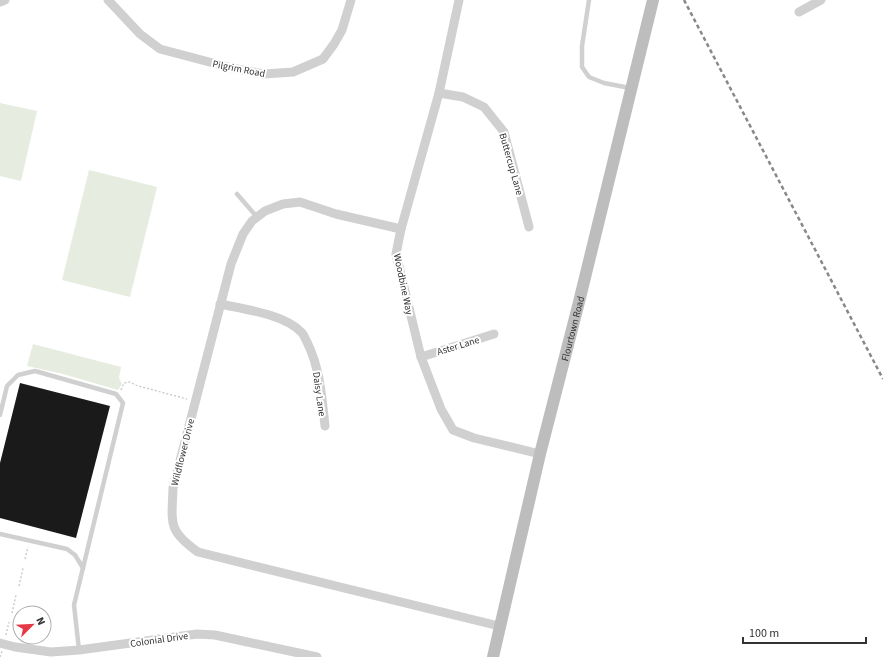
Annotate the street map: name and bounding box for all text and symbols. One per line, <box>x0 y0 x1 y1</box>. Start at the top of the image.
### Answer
street label: Pilgrim Road <box>211 57 266 81</box>
street label: Buttercup Lane <box>495 132 527 197</box>
street label: Woodbine Way <box>390 252 416 316</box>
street label: Flourtown Road <box>558 295 588 363</box>
street label: Aster Lane <box>435 333 481 359</box>
street label: Daisy Lane <box>309 371 329 417</box>
street label: Wildflower Drive <box>168 417 198 487</box>
north arrow <box>12 605 52 645</box>
text: N <box>32 615 49 628</box>
scale bar <box>743 619 866 645</box>
text: 100 m <box>749 625 779 642</box>
street label: Colonial Drive <box>129 629 189 651</box>

